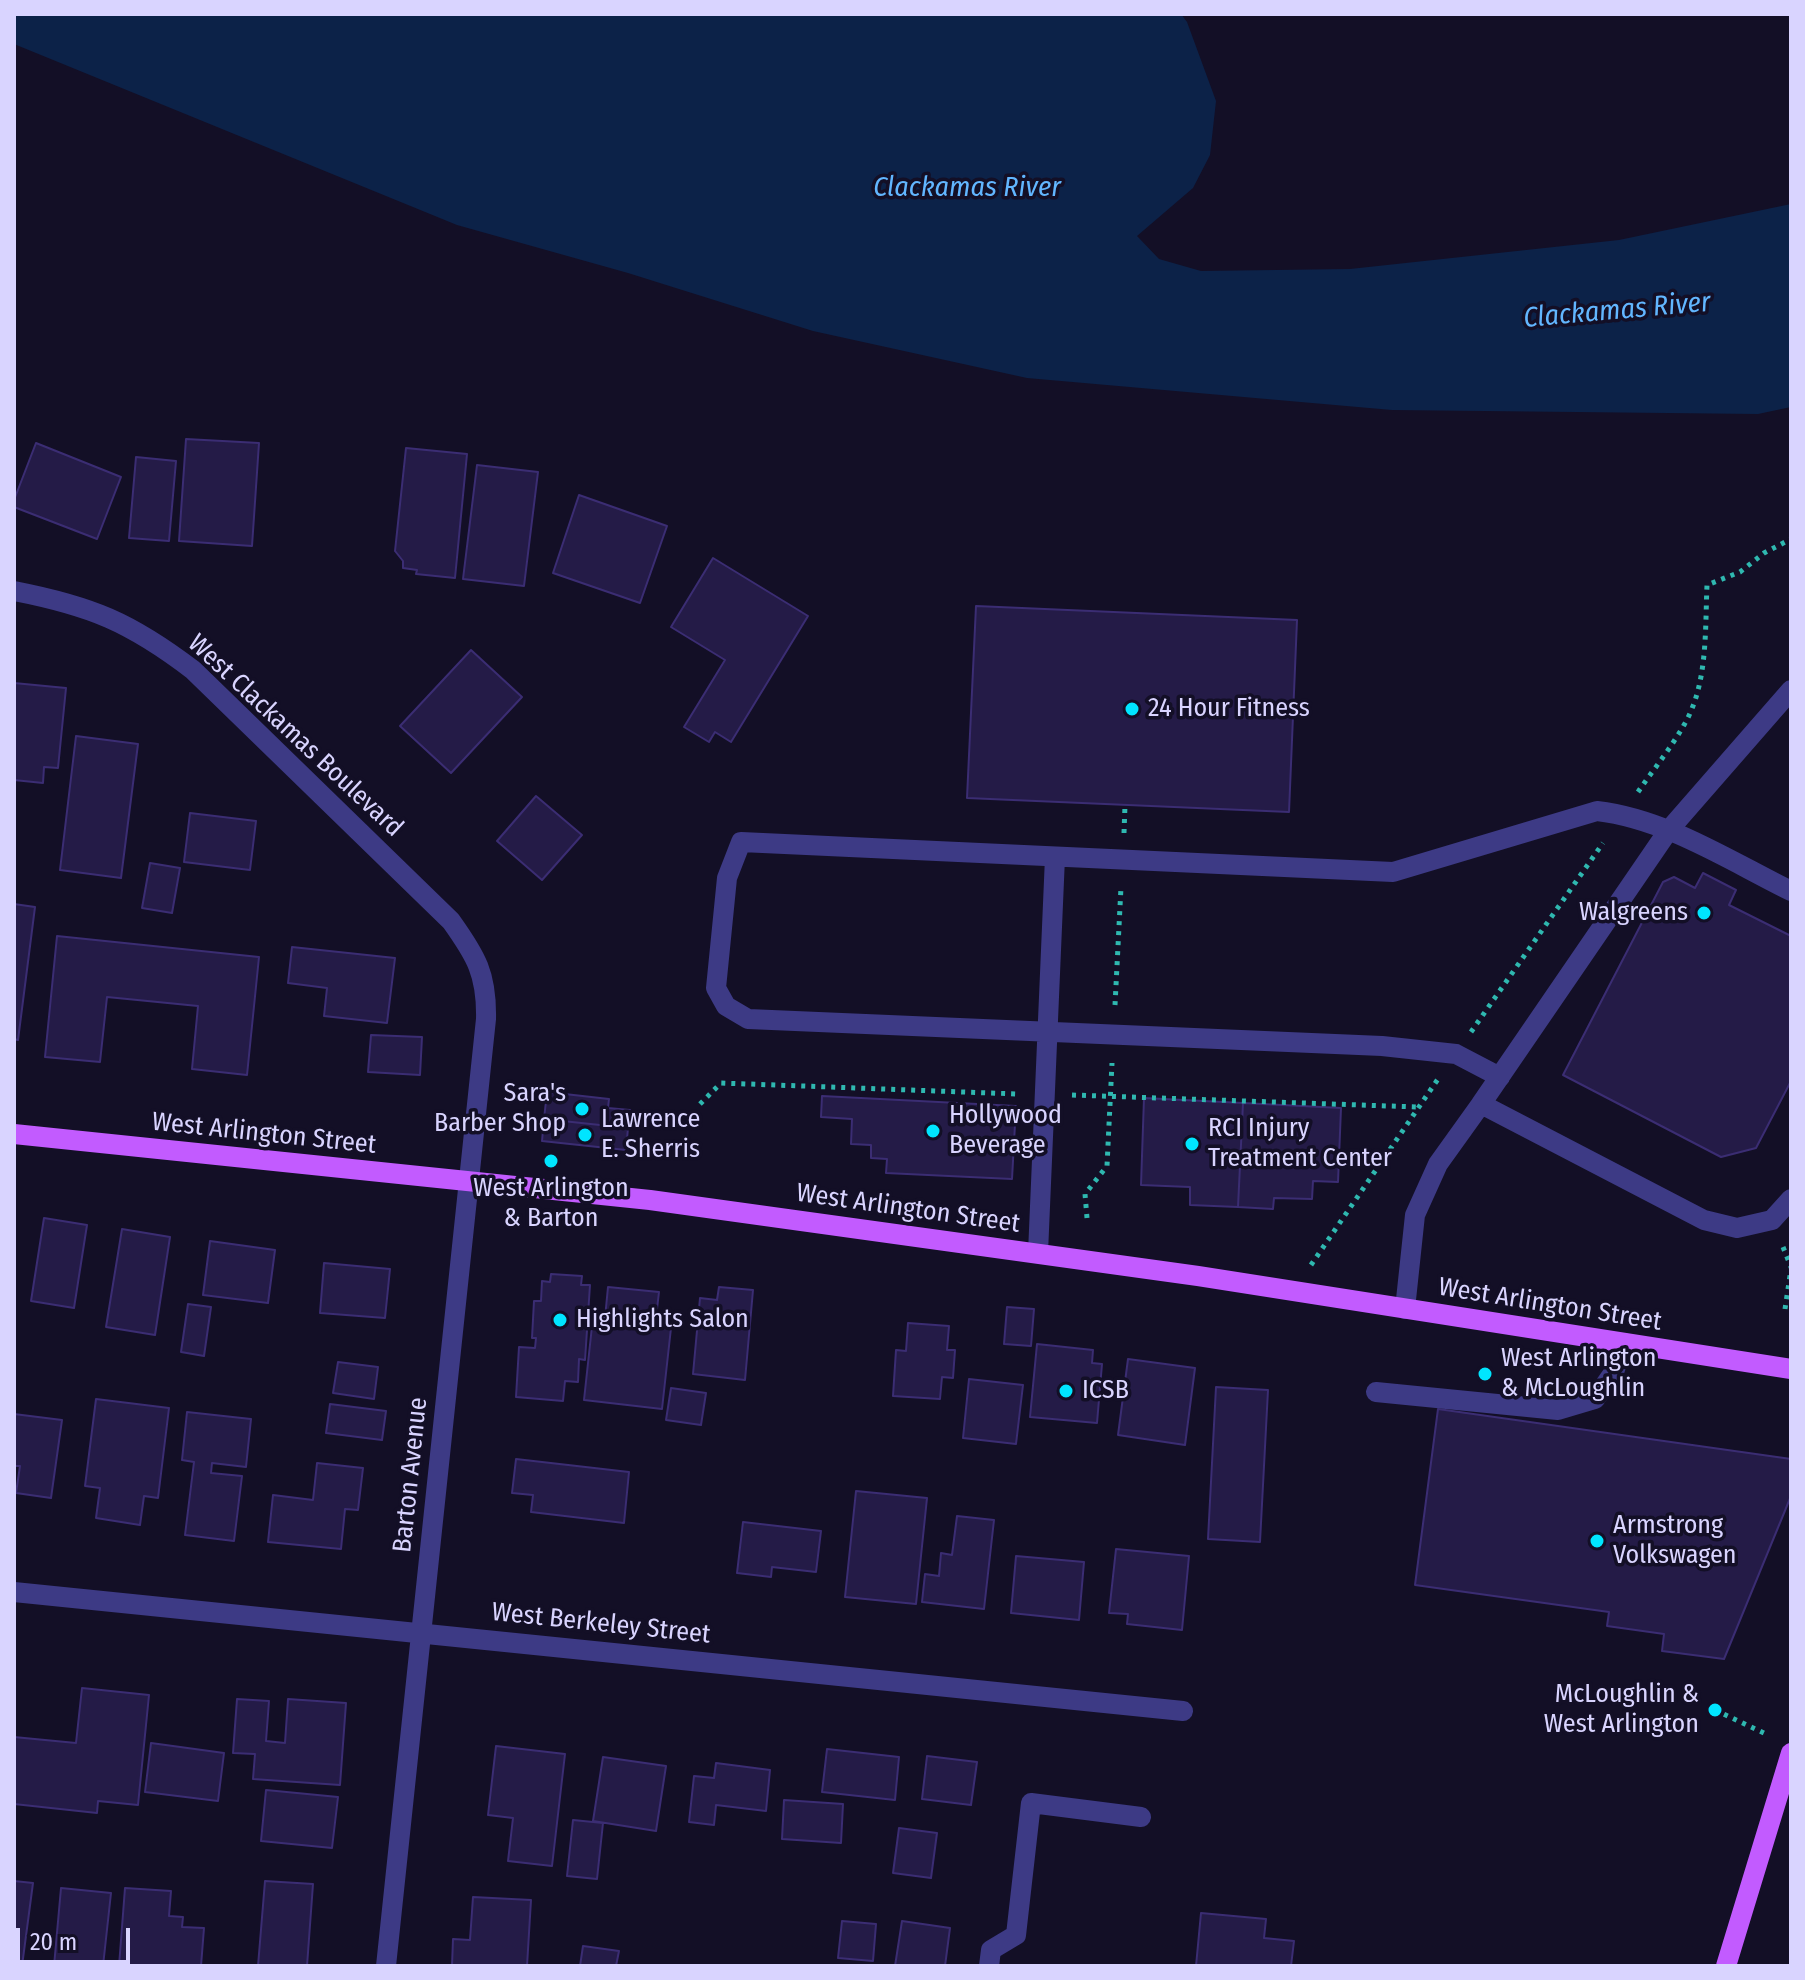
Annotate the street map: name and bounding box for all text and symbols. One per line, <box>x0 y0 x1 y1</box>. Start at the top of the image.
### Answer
water label: Clackamas River <box>873 171 1061 205</box>
water label: Clackamas River <box>1522 286 1712 336</box>
street label: West Clackamas Boulevard <box>181 628 409 844</box>
place label: 24 Hour Fitness <box>1148 693 1310 725</box>
marker: 24 Hour Fitness <box>1123 700 1141 718</box>
place label: Walgreens <box>1579 897 1688 929</box>
marker: Walgreens <box>1695 904 1713 922</box>
place label: Sara's Barber Shop <box>434 1078 566 1140</box>
marker: Sara's Barber Shop <box>573 1100 591 1118</box>
place label: Hollywood Beverage <box>949 1100 1062 1162</box>
place label: Lawrence E. Sherris <box>601 1104 700 1166</box>
street label: West Arlington Street <box>150 1107 378 1161</box>
place label: RCI Injury Treatment Center <box>1208 1113 1392 1174</box>
marker: Hollywood Beverage <box>924 1122 942 1140</box>
marker: Lawrence E. Sherris <box>576 1126 594 1144</box>
marker: RCI Injury Treatment Center <box>1183 1135 1201 1153</box>
marker: West Arlington & Barton <box>542 1152 560 1170</box>
place label: West Arlington & Barton <box>473 1173 629 1234</box>
street label: West Arlington Street <box>794 1178 1022 1240</box>
street label: West Arlington Street <box>1436 1272 1664 1338</box>
place label: Highlights Salon <box>576 1304 749 1336</box>
marker: Highlights Salon <box>551 1311 569 1329</box>
place label: West Arlington & McLoughlin <box>1501 1343 1656 1404</box>
marker: West Arlington & McLoughlin <box>1476 1365 1494 1383</box>
place label: ICSB <box>1082 1375 1129 1407</box>
marker: ICSB <box>1057 1382 1075 1400</box>
street label: Barton Avenue <box>387 1396 435 1554</box>
place label: Armstrong Volkswagen <box>1613 1510 1737 1572</box>
marker: Armstrong Volkswagen <box>1588 1532 1606 1550</box>
street label: West Berkeley Street <box>490 1597 712 1651</box>
place label: McLoughlin & West Arlington <box>1544 1679 1699 1740</box>
marker: McLoughlin & West Arlington <box>1706 1701 1724 1719</box>
scale bar <box>20 1912 134 1962</box>
text: 20 m <box>30 1928 77 1956</box>

